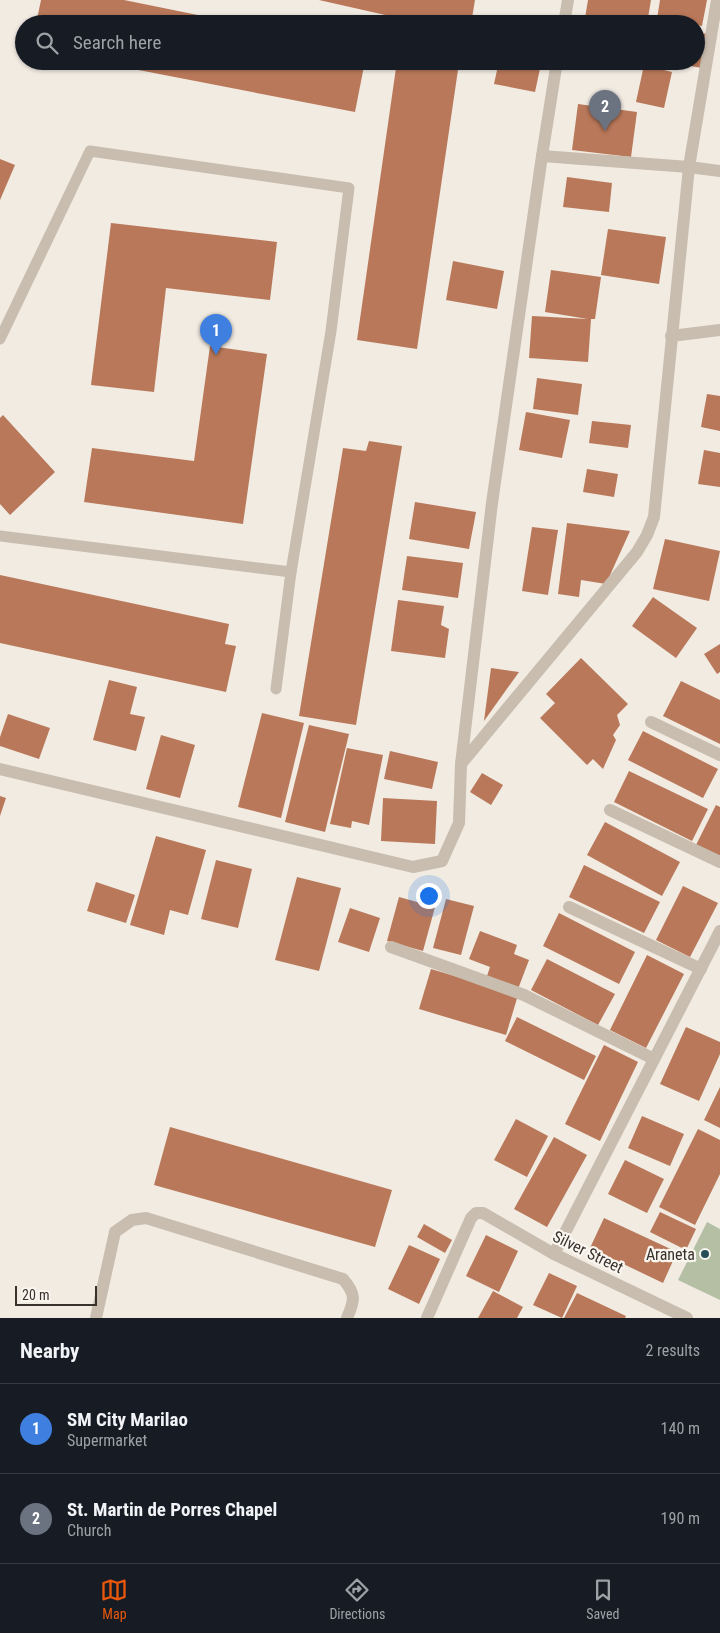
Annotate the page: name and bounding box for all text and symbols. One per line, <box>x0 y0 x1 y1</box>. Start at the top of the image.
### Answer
search box <box>15 15 705 70</box>
icon: search <box>33 29 61 57</box>
text: Search here <box>73 31 161 54</box>
pin: 2 <box>589 90 621 131</box>
pin: 1 <box>200 314 232 355</box>
your location <box>416 883 442 909</box>
street label: Silver Street <box>550 1227 627 1277</box>
place label: Araneta <box>646 1245 695 1264</box>
marker: Araneta <box>699 1248 711 1260</box>
scale bar <box>15 1283 98 1306</box>
text: 20 m <box>22 1287 50 1303</box>
text: Nearby <box>20 1339 79 1363</box>
text: 2 results <box>645 1341 700 1360</box>
text: SM City Marilao <box>67 1408 188 1431</box>
text: 1 <box>32 1419 40 1438</box>
text: 140 m <box>661 1419 700 1438</box>
text: Supermarket <box>67 1431 147 1450</box>
text: St. Martin de Porres Chapel <box>67 1498 277 1521</box>
text: 2 <box>32 1509 40 1528</box>
text: 190 m <box>661 1509 700 1528</box>
text: Church <box>67 1521 111 1540</box>
tab: Map <box>100 1576 128 1622</box>
tab: Directions <box>329 1576 385 1622</box>
tab: Saved <box>586 1576 620 1622</box>

